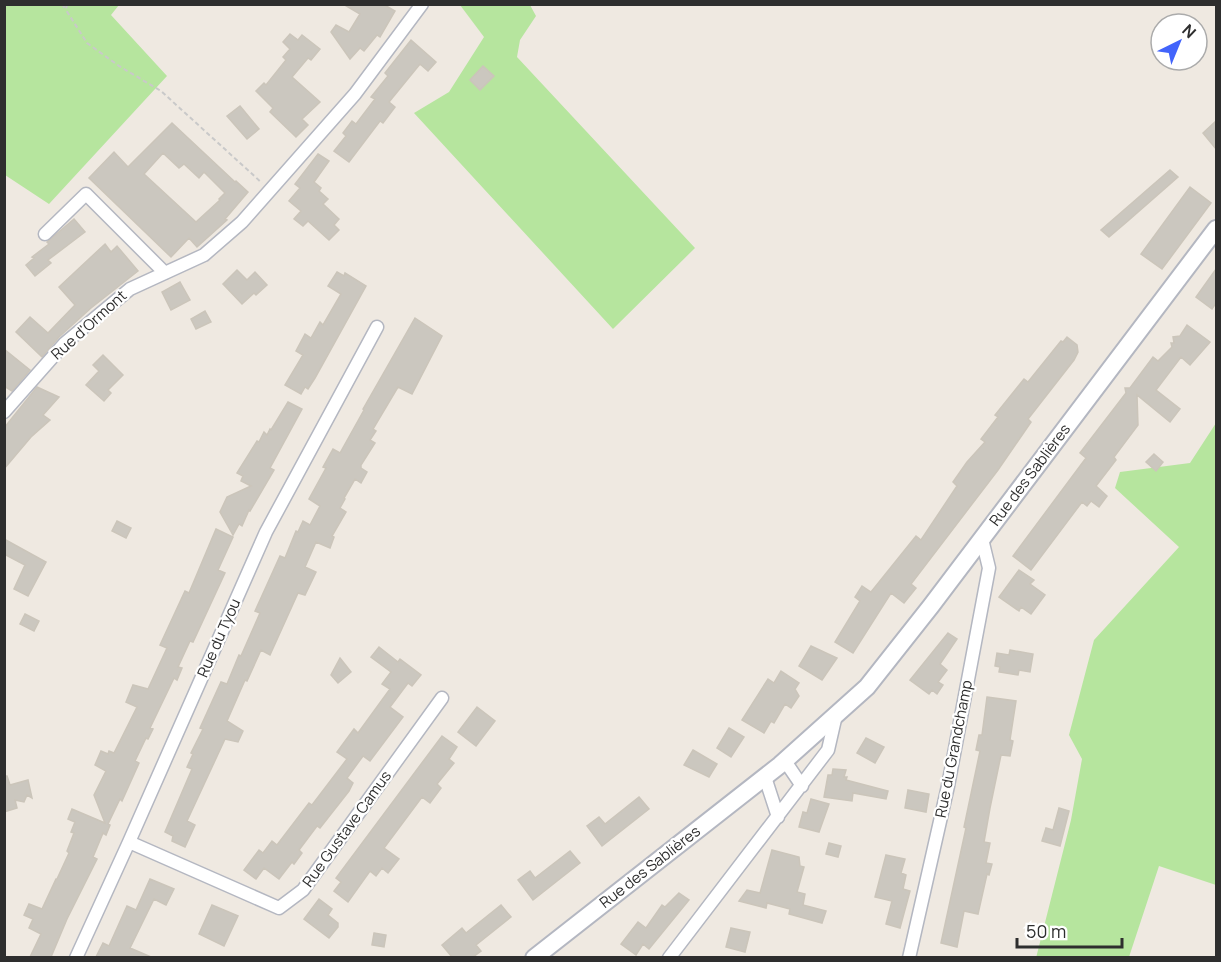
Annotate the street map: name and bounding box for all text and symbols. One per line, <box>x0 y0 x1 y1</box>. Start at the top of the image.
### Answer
north arrow <box>1149 12 1209 72</box>
text: N <box>1178 19 1201 43</box>
street label: Rue d'Ormont <box>46 285 131 364</box>
street label: Rue des Sablières <box>984 419 1075 530</box>
street label: Rue du Tyou <box>192 595 245 681</box>
street label: Rue du Grandchamp <box>930 678 977 820</box>
street label: Rue Gustave Camus <box>297 766 396 891</box>
street label: Rue des Sablières <box>595 820 705 913</box>
scale bar <box>1017 911 1122 949</box>
text: 50 m <box>1026 919 1066 943</box>

